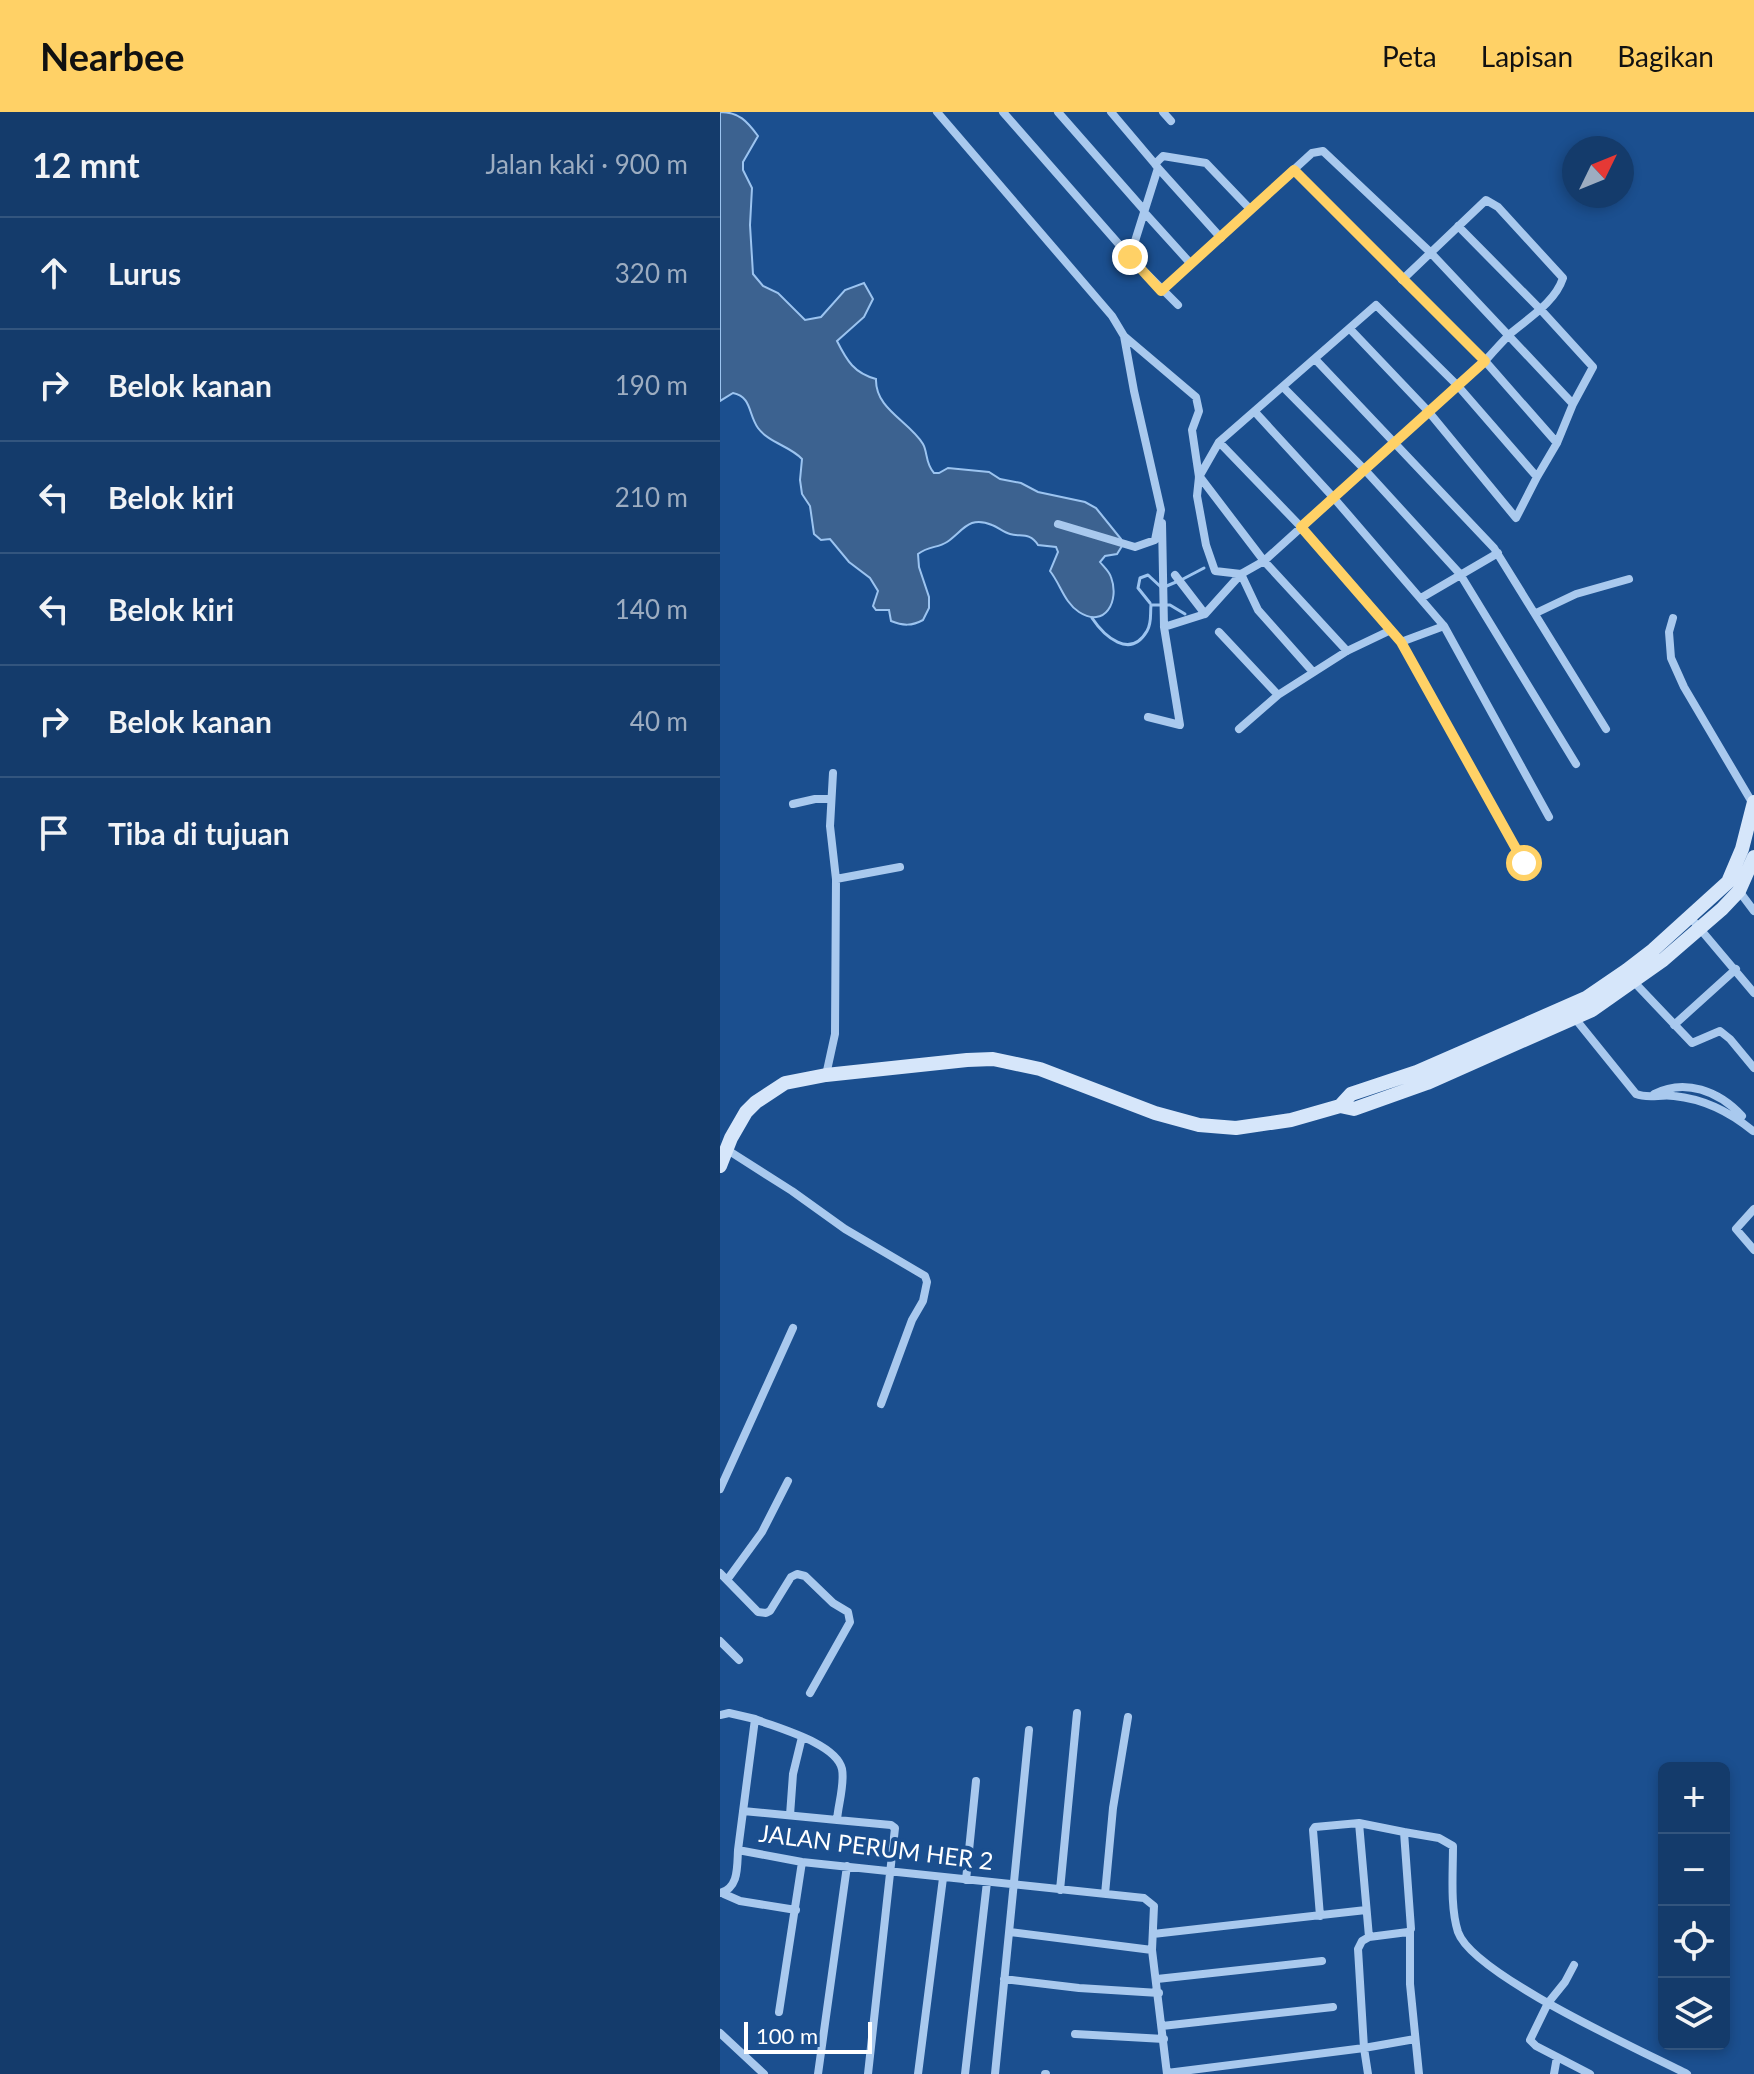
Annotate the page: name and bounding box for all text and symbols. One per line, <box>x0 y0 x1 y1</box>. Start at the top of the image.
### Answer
text: Nearbee <box>40 33 185 79</box>
text: Peta <box>1382 39 1437 73</box>
text: Lapisan <box>1481 39 1573 73</box>
text: Bagikan <box>1617 39 1714 73</box>
north arrow <box>1562 136 1634 208</box>
text: 12 mnt <box>32 144 140 185</box>
text: Jalan kaki · 900 m <box>485 148 688 180</box>
route end <box>1112 239 1148 275</box>
icon: ahead <box>32 251 76 295</box>
text: Lurus <box>108 255 181 291</box>
text: 320 m <box>615 257 688 289</box>
icon: right <box>32 363 76 407</box>
text: Belok kanan <box>108 367 272 403</box>
text: 190 m <box>615 369 688 401</box>
icon: left <box>32 475 76 519</box>
text: Belok kiri <box>108 479 234 515</box>
text: 210 m <box>615 481 688 513</box>
icon: left <box>32 587 76 631</box>
text: Belok kiri <box>108 591 234 627</box>
text: 140 m <box>615 593 688 625</box>
icon: right <box>32 699 76 743</box>
text: Belok kanan <box>108 703 272 739</box>
text: 40 m <box>630 705 688 737</box>
icon: arrive <box>32 811 76 855</box>
text: Tiba di tujuan <box>108 815 290 851</box>
route start <box>1506 845 1542 881</box>
map controls <box>1658 1762 1730 2050</box>
button: + <box>1658 1762 1730 1834</box>
street label: JALAN PERUM HER 2 <box>757 1818 995 1875</box>
button: − <box>1658 1834 1730 1906</box>
button: locate <box>1658 1906 1730 1978</box>
button: layers <box>1658 1978 1730 2050</box>
scale bar <box>744 2018 872 2054</box>
text: 100 m <box>756 2022 818 2049</box>

